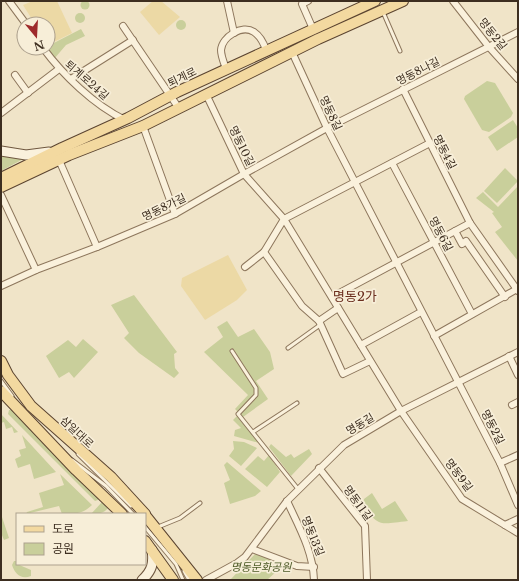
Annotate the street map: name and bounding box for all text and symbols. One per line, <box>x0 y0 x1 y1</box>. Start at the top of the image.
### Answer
street label: 명동2길 <box>476 15 510 53</box>
north arrow <box>16 16 56 56</box>
text: N <box>31 37 46 54</box>
street label: 명동8나길 <box>394 54 442 88</box>
street label: 퇴계로24길 <box>62 57 112 103</box>
street label: 퇴계로 <box>165 64 199 90</box>
street label: 명동8길 <box>317 93 345 133</box>
street label: 명동10길 <box>226 124 258 168</box>
street label: 명동4길 <box>430 132 460 172</box>
street label: 명동8가길 <box>140 190 188 224</box>
street label: 명동6길 <box>426 214 456 254</box>
district label: 명동2가 <box>333 288 377 305</box>
street label: 명동2길 <box>478 407 508 447</box>
street label: 명동길 <box>343 410 377 438</box>
street label: 삼일대로 <box>57 413 97 451</box>
street label: 명동9길 <box>442 456 476 494</box>
street label: 명동11길 <box>341 483 375 523</box>
legend <box>16 513 146 565</box>
street label: 명동13길 <box>299 514 327 558</box>
text: 도로 <box>52 521 74 536</box>
text: 공원 <box>52 541 74 556</box>
park label: 명동문화공원 <box>231 560 292 574</box>

